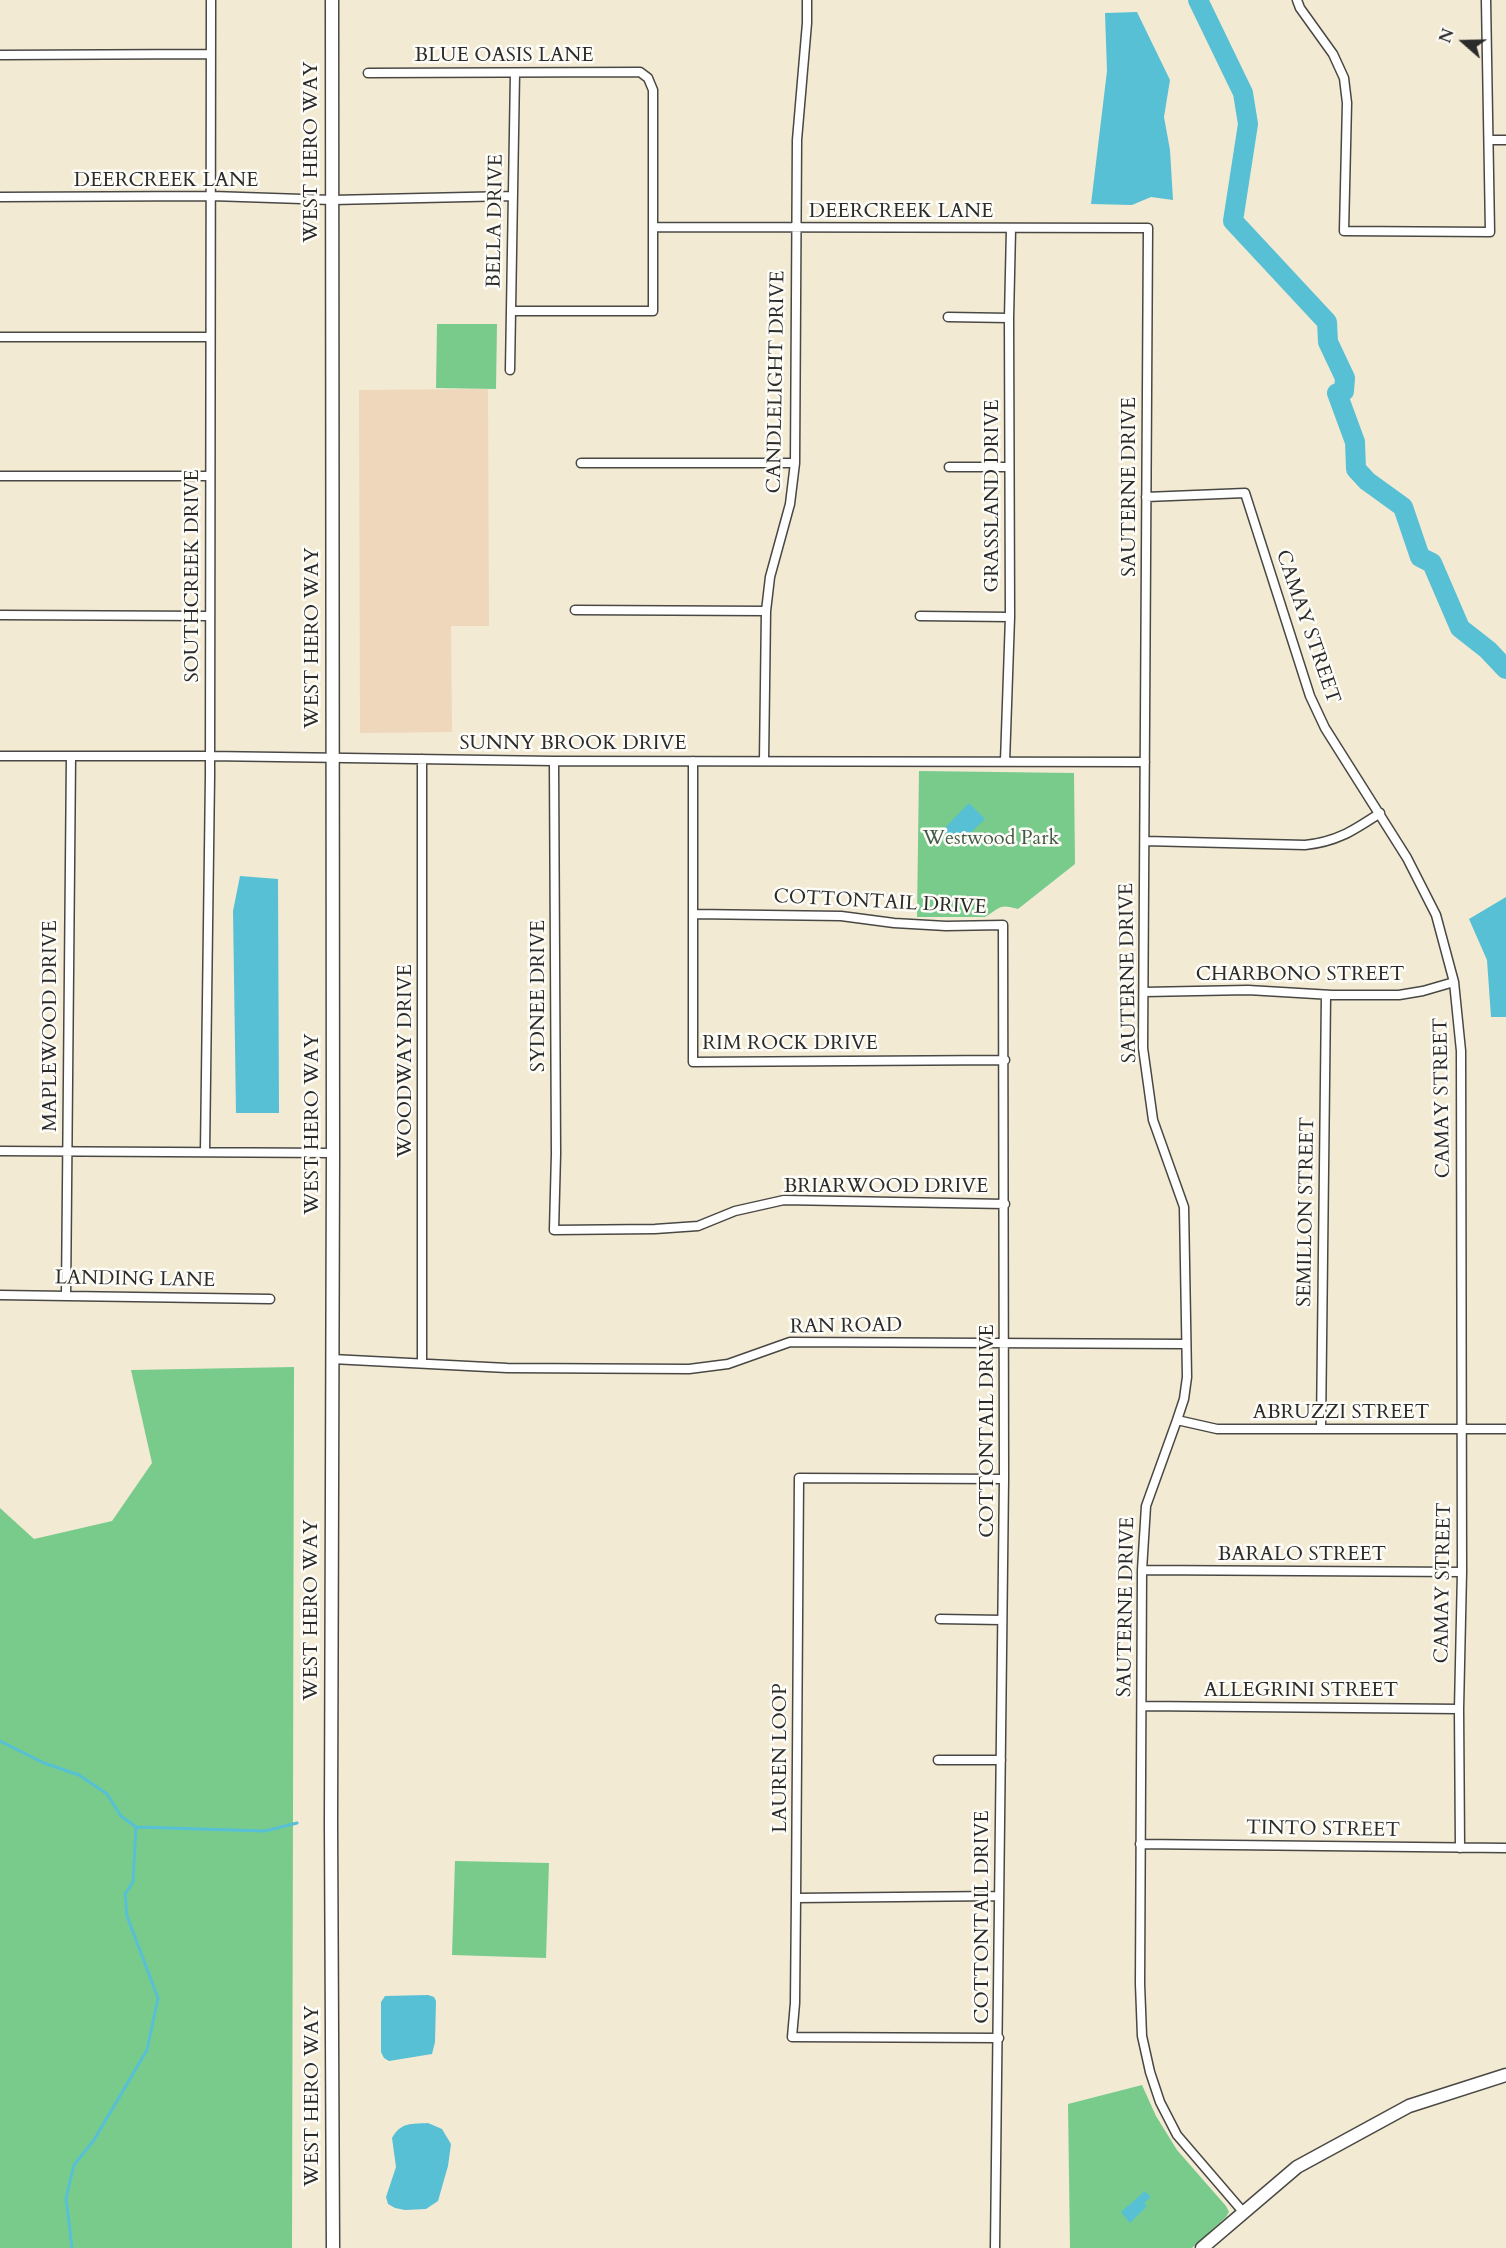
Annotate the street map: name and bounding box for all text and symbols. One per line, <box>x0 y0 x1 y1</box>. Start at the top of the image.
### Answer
north arrow <box>1434 12 1494 72</box>
text: N <box>1434 26 1460 46</box>
street label: BLUE OASIS LANE <box>414 44 594 68</box>
street label: WEST HERO WAY <box>300 61 324 243</box>
street label: BELLA DRIVE <box>483 154 509 288</box>
street label: DEERCREEK LANE <box>74 169 258 193</box>
street label: DEERCREEK LANE <box>809 200 993 224</box>
street label: CANDLELIGHT DRIVE <box>763 270 791 494</box>
street label: SAUTERNE DRIVE <box>1118 397 1142 577</box>
street label: GRASSLAND DRIVE <box>981 400 1005 592</box>
street label: SOUTHCREEK DRIVE <box>181 469 205 683</box>
street label: WEST HERO WAY <box>301 547 325 729</box>
street label: CAMAY STREET <box>1269 547 1345 707</box>
street label: SUNNY BROOK DRIVE <box>459 732 687 756</box>
park label: Westwood Park <box>923 827 1059 851</box>
street label: SAUTERNE DRIVE <box>1115 883 1143 1063</box>
street label: COTTONTAIL DRIVE <box>773 885 987 921</box>
street label: MAPLEWOOD DRIVE <box>39 920 63 1132</box>
street label: SYDNEE DRIVE <box>527 920 551 1072</box>
street label: CHARBONO STREET <box>1196 963 1404 987</box>
street label: WOODWAY DRIVE <box>394 964 418 1158</box>
street label: CAMAY STREET <box>1430 1017 1456 1179</box>
street label: RIM ROCK DRIVE <box>702 1032 878 1056</box>
street label: WEST HERO WAY <box>301 1033 325 1215</box>
street label: SEMILLON STREET <box>1293 1117 1321 1307</box>
street label: BRIARWOOD DRIVE <box>784 1175 988 1199</box>
street label: LANDING LANE <box>55 1267 215 1293</box>
street label: RAN ROAD <box>790 1314 902 1340</box>
street label: COTTONTAIL DRIVE <box>976 1324 1000 1538</box>
street label: ABRUZZI STREET <box>1253 1401 1429 1425</box>
street label: CAMAY STREET <box>1431 1502 1457 1664</box>
street label: SAUTERNE DRIVE <box>1113 1517 1141 1697</box>
street label: WEST HERO WAY <box>300 1519 324 1701</box>
street label: BARALO STREET <box>1218 1543 1386 1567</box>
street label: ALLEGRINI STREET <box>1204 1679 1398 1703</box>
street label: LAUREN LOOP <box>769 1683 793 1833</box>
street label: COTTONTAIL DRIVE <box>971 1810 995 2024</box>
street label: TINTO STREET <box>1246 1817 1400 1843</box>
street label: WEST HERO WAY <box>301 2005 325 2187</box>

